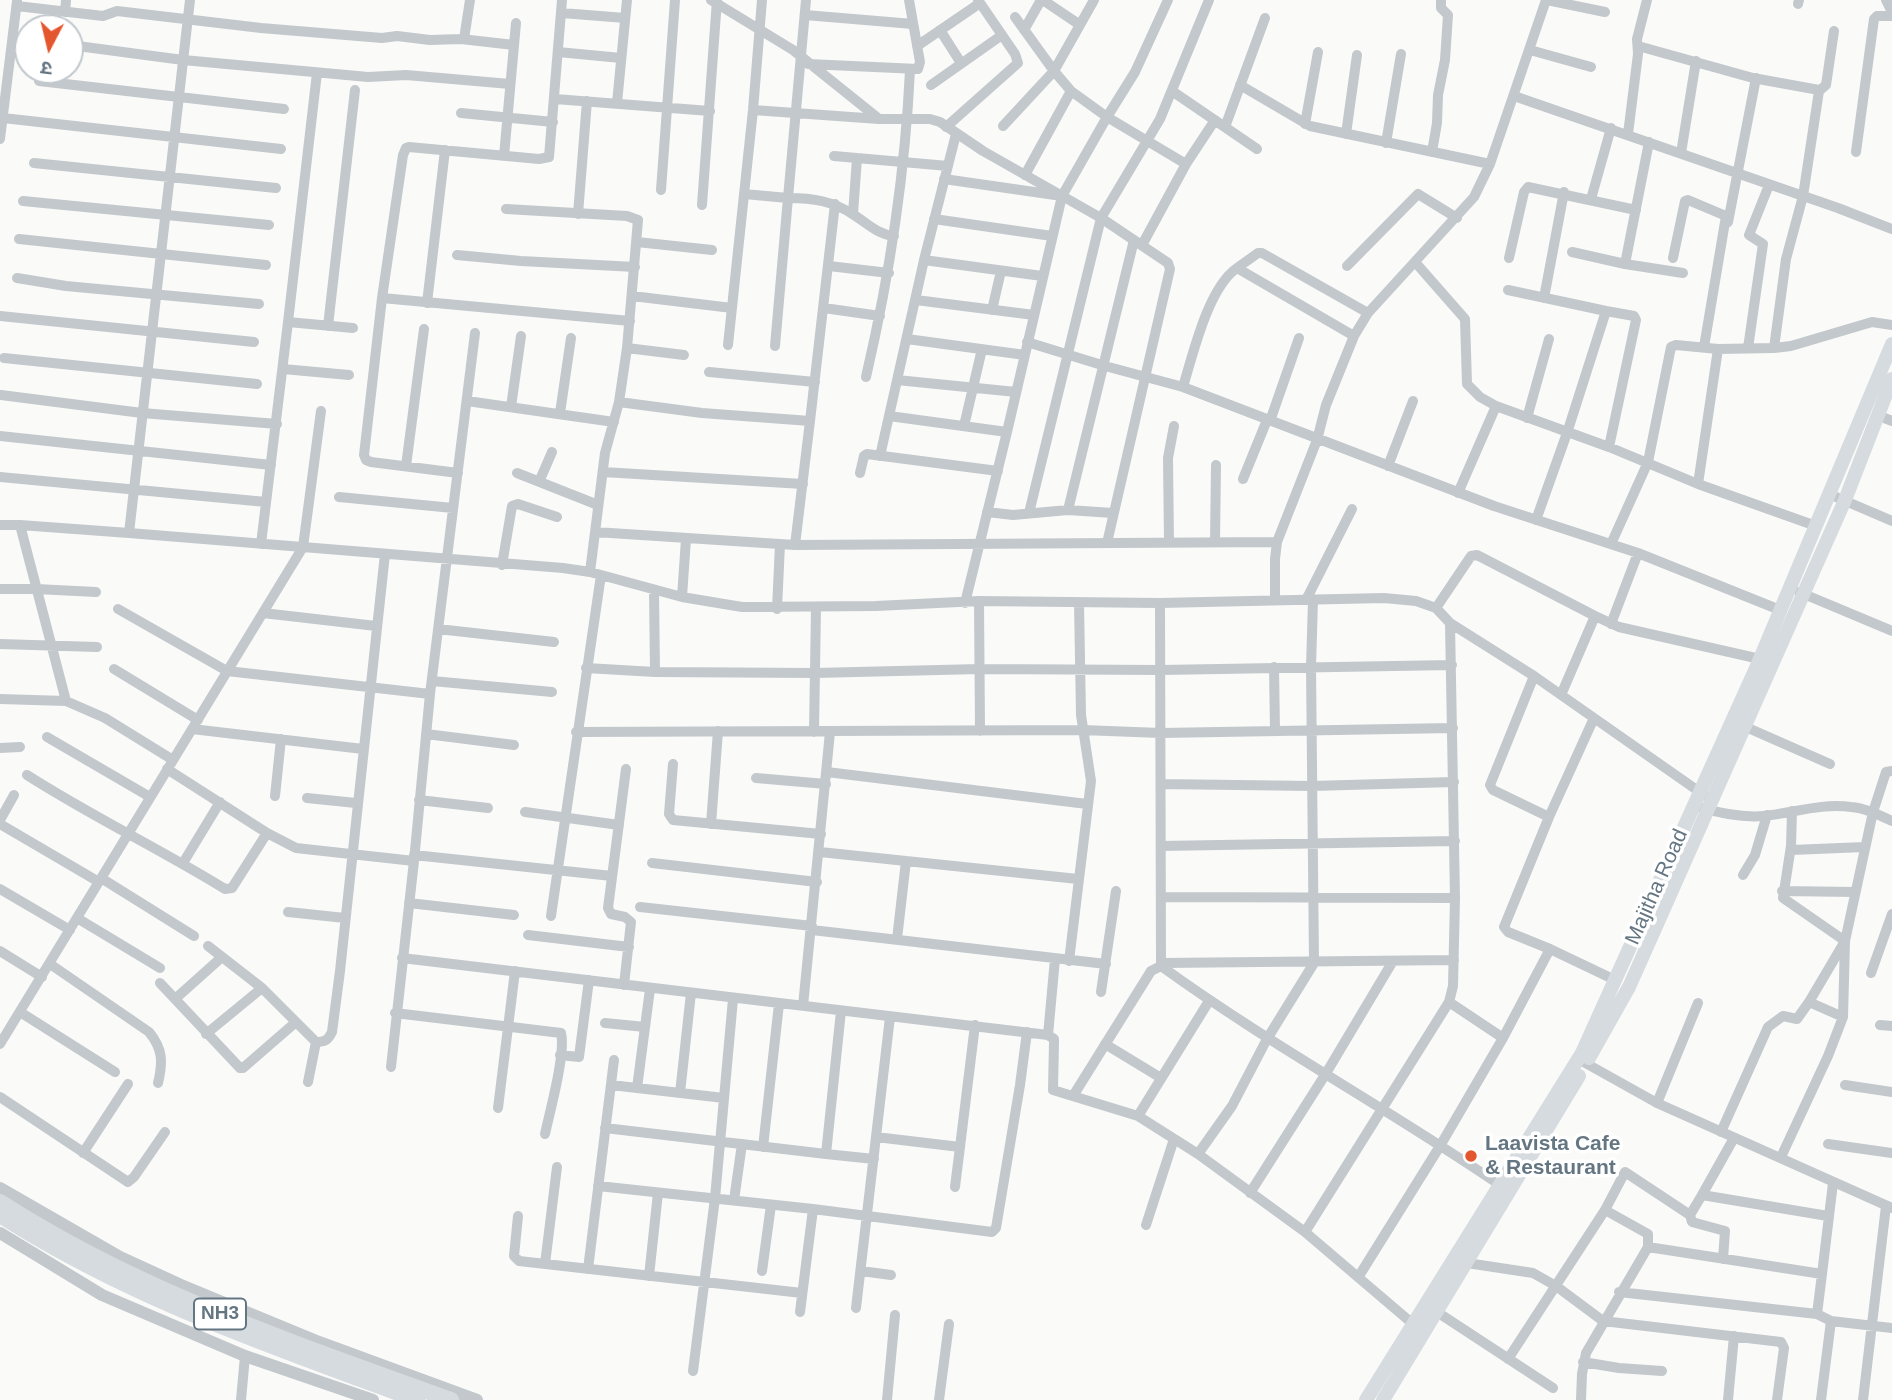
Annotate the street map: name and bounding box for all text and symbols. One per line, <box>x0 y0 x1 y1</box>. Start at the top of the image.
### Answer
north arrow <box>14 14 84 84</box>
text: उ <box>40 57 53 79</box>
street label: Majitha Road <box>1620 825 1694 949</box>
place label: Laavista Cafe & Restaurant <box>1485 1131 1620 1181</box>
marker: Laavista Cafe & Restaurant <box>1463 1148 1479 1164</box>
road number: NH3 <box>194 1298 246 1330</box>

